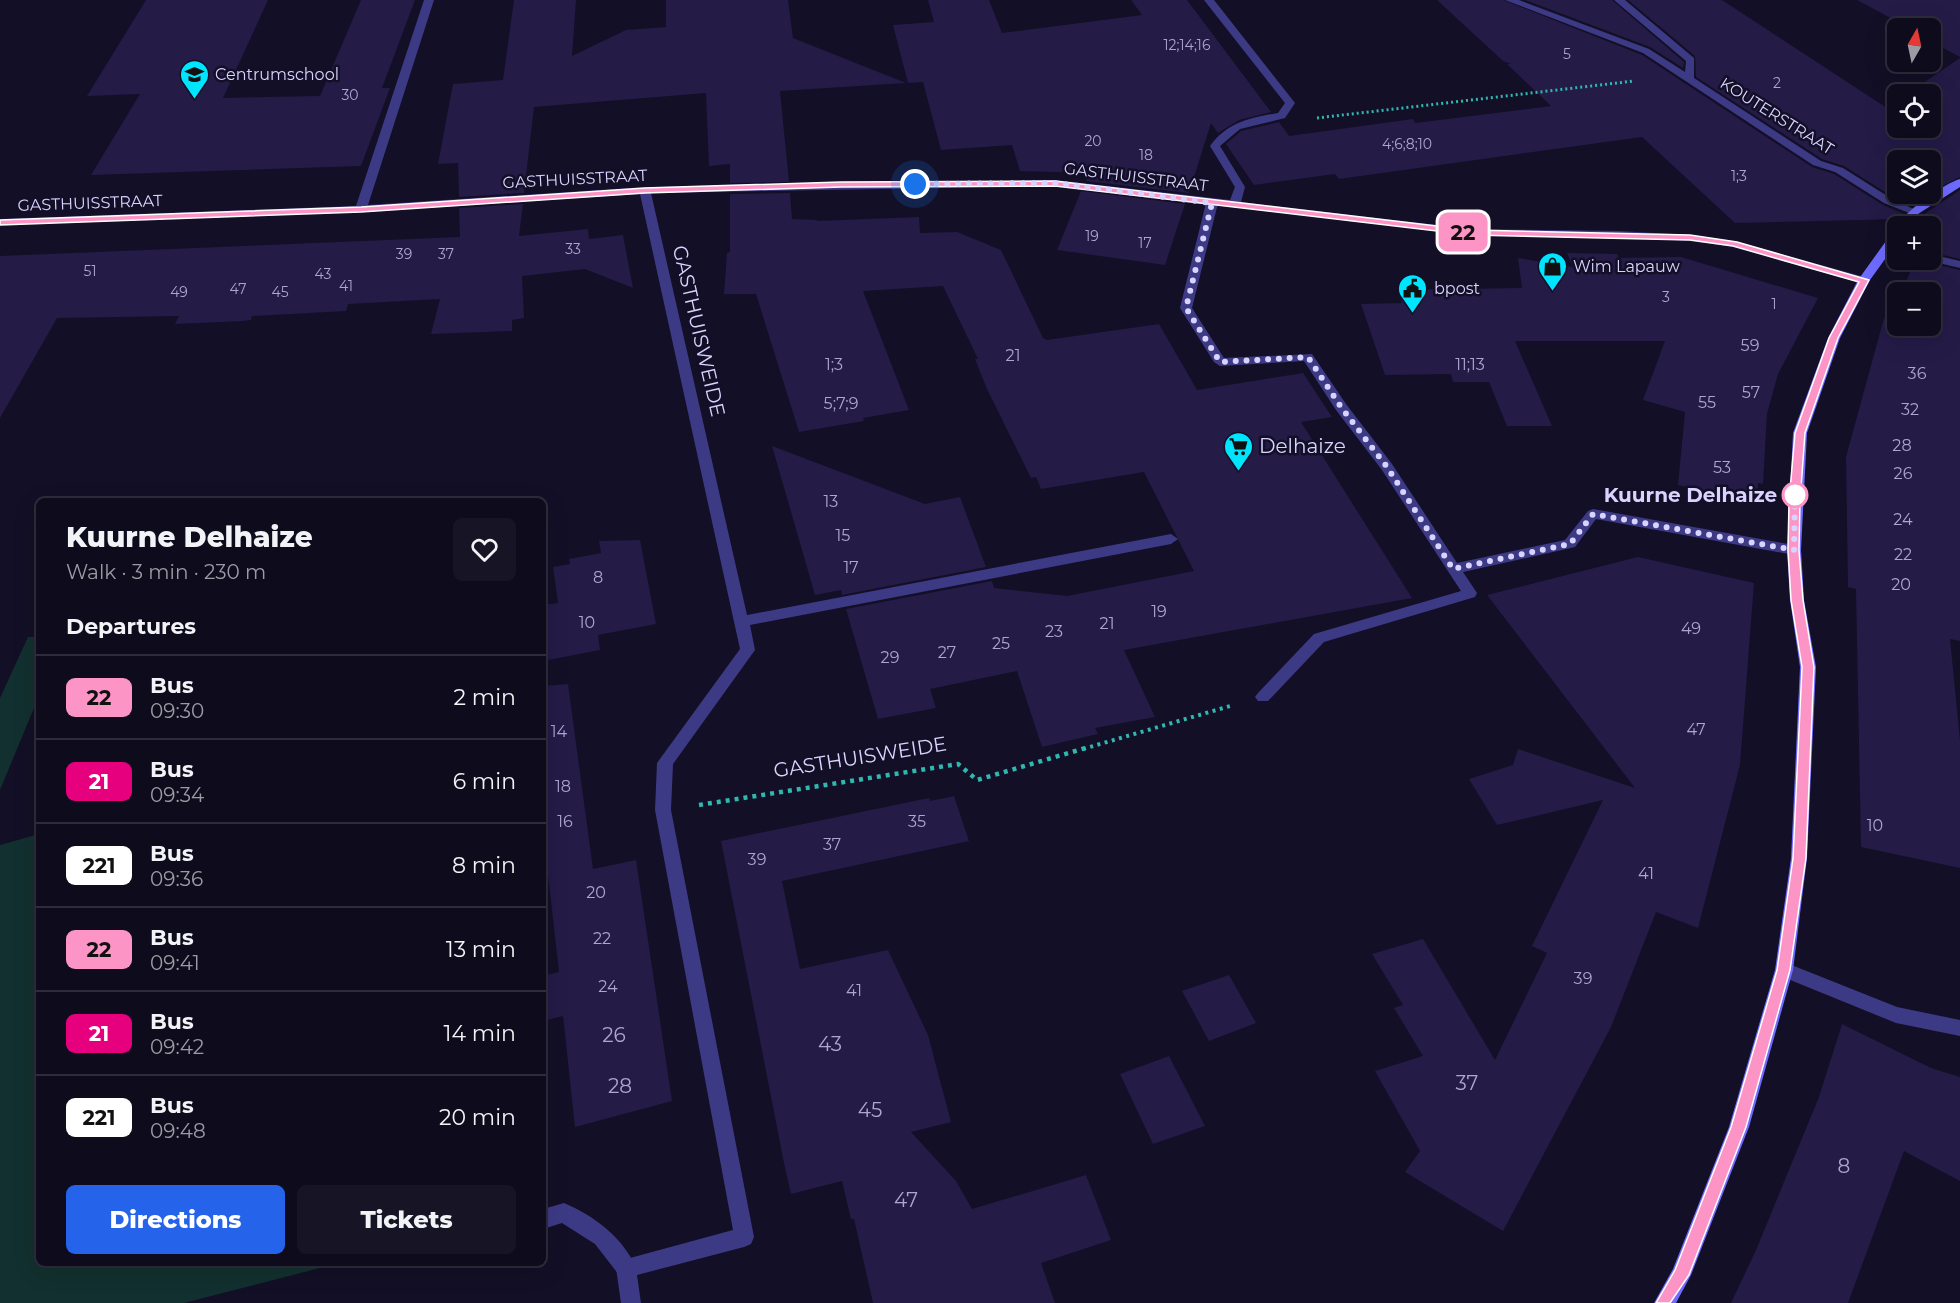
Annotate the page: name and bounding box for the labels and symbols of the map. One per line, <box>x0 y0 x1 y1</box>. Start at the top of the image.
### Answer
north arrow <box>1887 18 1941 72</box>
house number: 12;14;16 <box>1164 36 1211 54</box>
house number: 5 <box>1563 45 1571 63</box>
school or university icon: Centrumschool <box>178 58 210 100</box>
place label: Centrumschool <box>215 65 339 84</box>
street label: KOUTERSTRAAT <box>1717 73 1838 159</box>
house number: 2 <box>1773 74 1781 92</box>
house number: 30 <box>341 86 359 104</box>
house number: 20 <box>1084 132 1102 150</box>
house number: 4;6;8;10 <box>1382 135 1432 153</box>
house number: 18 <box>1139 146 1153 164</box>
street label: GASTHUISSTRAAT <box>1063 159 1210 195</box>
street label: GASTHUISSTRAAT <box>502 166 649 192</box>
house number: 1;3 <box>1731 167 1747 185</box>
your location <box>900 169 930 199</box>
street label: GASTHUISSTRAAT <box>17 191 164 215</box>
line badge: 22 <box>1436 212 1490 252</box>
house number: 19 <box>1085 227 1099 245</box>
house number: 17 <box>1138 234 1152 252</box>
house number: 33 <box>565 240 581 258</box>
street label: GASTHUISWEIDE <box>668 243 730 419</box>
house number: 39 <box>396 245 412 263</box>
house number: 37 <box>438 245 454 263</box>
shop icon: Wim Lapauw <box>1536 250 1568 292</box>
place label: Wim Lapauw <box>1573 257 1680 276</box>
house number: 51 <box>84 262 96 280</box>
house number: 43 <box>315 265 332 283</box>
public building icon: bpost <box>1397 272 1429 314</box>
house number: 41 <box>339 277 353 295</box>
place label: bpost <box>1434 279 1481 298</box>
house number: 47 <box>230 280 246 298</box>
house number: 49 <box>170 283 188 301</box>
house number: 45 <box>271 283 289 301</box>
house number: 3 <box>1662 288 1670 306</box>
house number: 1 <box>1771 295 1777 313</box>
house number: 59 <box>1741 336 1759 355</box>
house number: 21 <box>1006 346 1020 365</box>
house number: 1;3 <box>825 355 843 374</box>
house number: 11;13 <box>1455 355 1485 374</box>
house number: 36 <box>1908 364 1927 383</box>
house number: 57 <box>1742 383 1760 402</box>
house number: 55 <box>1698 393 1716 412</box>
house number: 5;7;9 <box>824 394 858 413</box>
house number: 32 <box>1901 400 1919 419</box>
supermarket icon: Delhaize <box>1222 430 1254 472</box>
place label: Delhaize <box>1259 434 1346 458</box>
house number: 28 <box>1892 436 1912 455</box>
house number: 53 <box>1713 458 1731 477</box>
house number: 26 <box>1894 464 1913 483</box>
marker: Kuurne Delhaize <box>1782 482 1808 508</box>
place label: Kuurne Delhaize <box>1604 483 1777 507</box>
house number: 13 <box>824 492 838 511</box>
house number: 24 <box>1893 510 1913 529</box>
house number: 15 <box>836 526 850 545</box>
house number: 22 <box>1894 545 1912 564</box>
house number: 17 <box>843 558 859 577</box>
house number: 8 <box>593 568 603 587</box>
house number: 20 <box>1891 575 1911 594</box>
house number: 19 <box>1151 602 1167 621</box>
house number: 10 <box>579 613 595 632</box>
house number: 21 <box>1100 614 1114 633</box>
house number: 49 <box>1681 619 1701 638</box>
house number: 23 <box>1045 622 1063 641</box>
house number: 25 <box>992 634 1010 653</box>
house number: 27 <box>938 643 956 662</box>
house number: 29 <box>881 648 899 667</box>
house number: 47 <box>1686 720 1706 739</box>
house number: 14 <box>551 722 568 741</box>
street label: GASTHUISWEIDE <box>772 731 948 783</box>
house number: 18 <box>555 777 571 796</box>
house number: 16 <box>557 812 573 831</box>
house number: 35 <box>908 812 926 831</box>
house number: 10 <box>1867 816 1883 835</box>
house number: 37 <box>823 835 841 854</box>
house number: 39 <box>748 850 766 869</box>
house number: 41 <box>1638 864 1654 883</box>
house number: 20 <box>586 883 606 902</box>
house number: 22 <box>593 929 611 948</box>
house number: 39 <box>1574 969 1592 988</box>
house number: 24 <box>598 977 618 996</box>
house number: 41 <box>846 981 862 1000</box>
house number: 26 <box>602 1023 626 1047</box>
house number: 43 <box>818 1032 842 1056</box>
house number: 37 <box>1456 1071 1478 1095</box>
house number: 28 <box>608 1074 632 1098</box>
house number: 45 <box>858 1098 882 1122</box>
house number: 8 <box>1838 1154 1850 1178</box>
house number: 47 <box>894 1188 918 1212</box>

